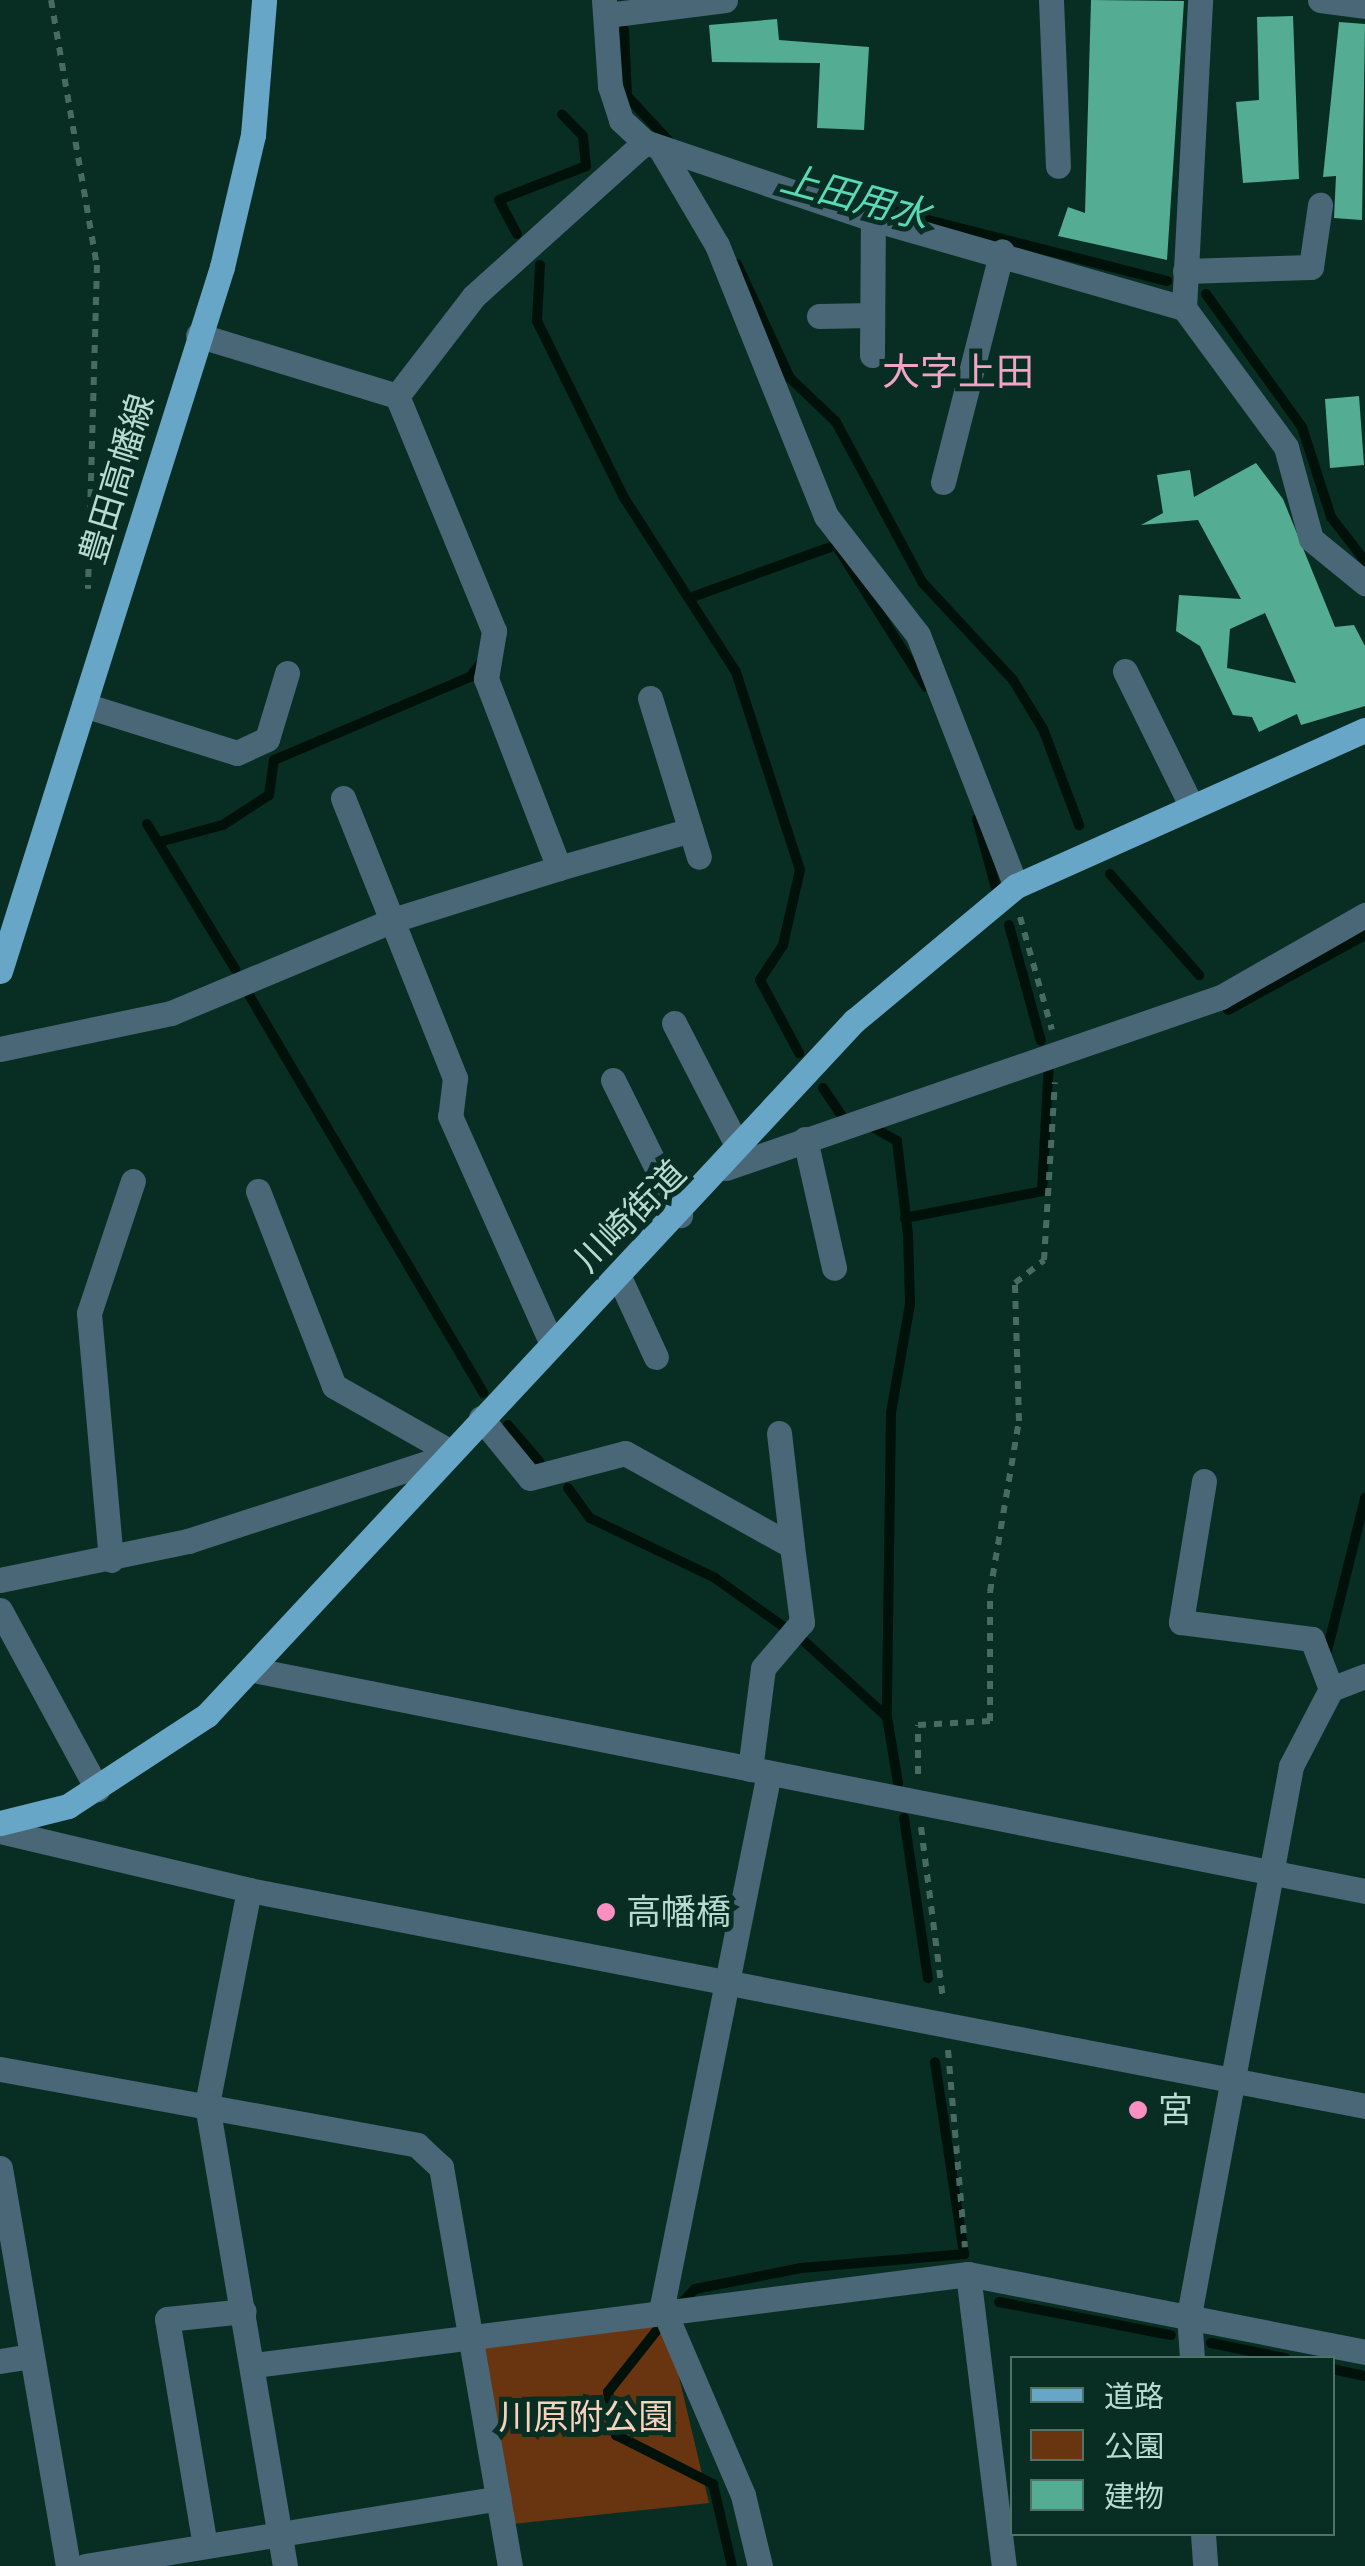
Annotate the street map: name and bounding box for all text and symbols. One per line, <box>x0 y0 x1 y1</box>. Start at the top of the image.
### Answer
water label: 上田用水 <box>776 155 934 239</box>
district label: 大字上田 <box>882 349 1034 395</box>
street label: 豊田高幡線 <box>71 389 163 569</box>
street label: 川崎街道 <box>566 1152 694 1280</box>
place label: 高幡橋 <box>626 1891 731 1933</box>
marker: 高幡橋 <box>595 1901 617 1923</box>
place label: 宮 <box>1158 2089 1193 2131</box>
marker: 宮 <box>1127 2099 1149 2121</box>
legend <box>1010 2356 1335 2536</box>
text: 道路 <box>1104 2375 1164 2418</box>
park label: 川原附公園 <box>499 2396 673 2438</box>
text: 公園 <box>1104 2425 1164 2468</box>
text: 建物 <box>1104 2475 1164 2518</box>

